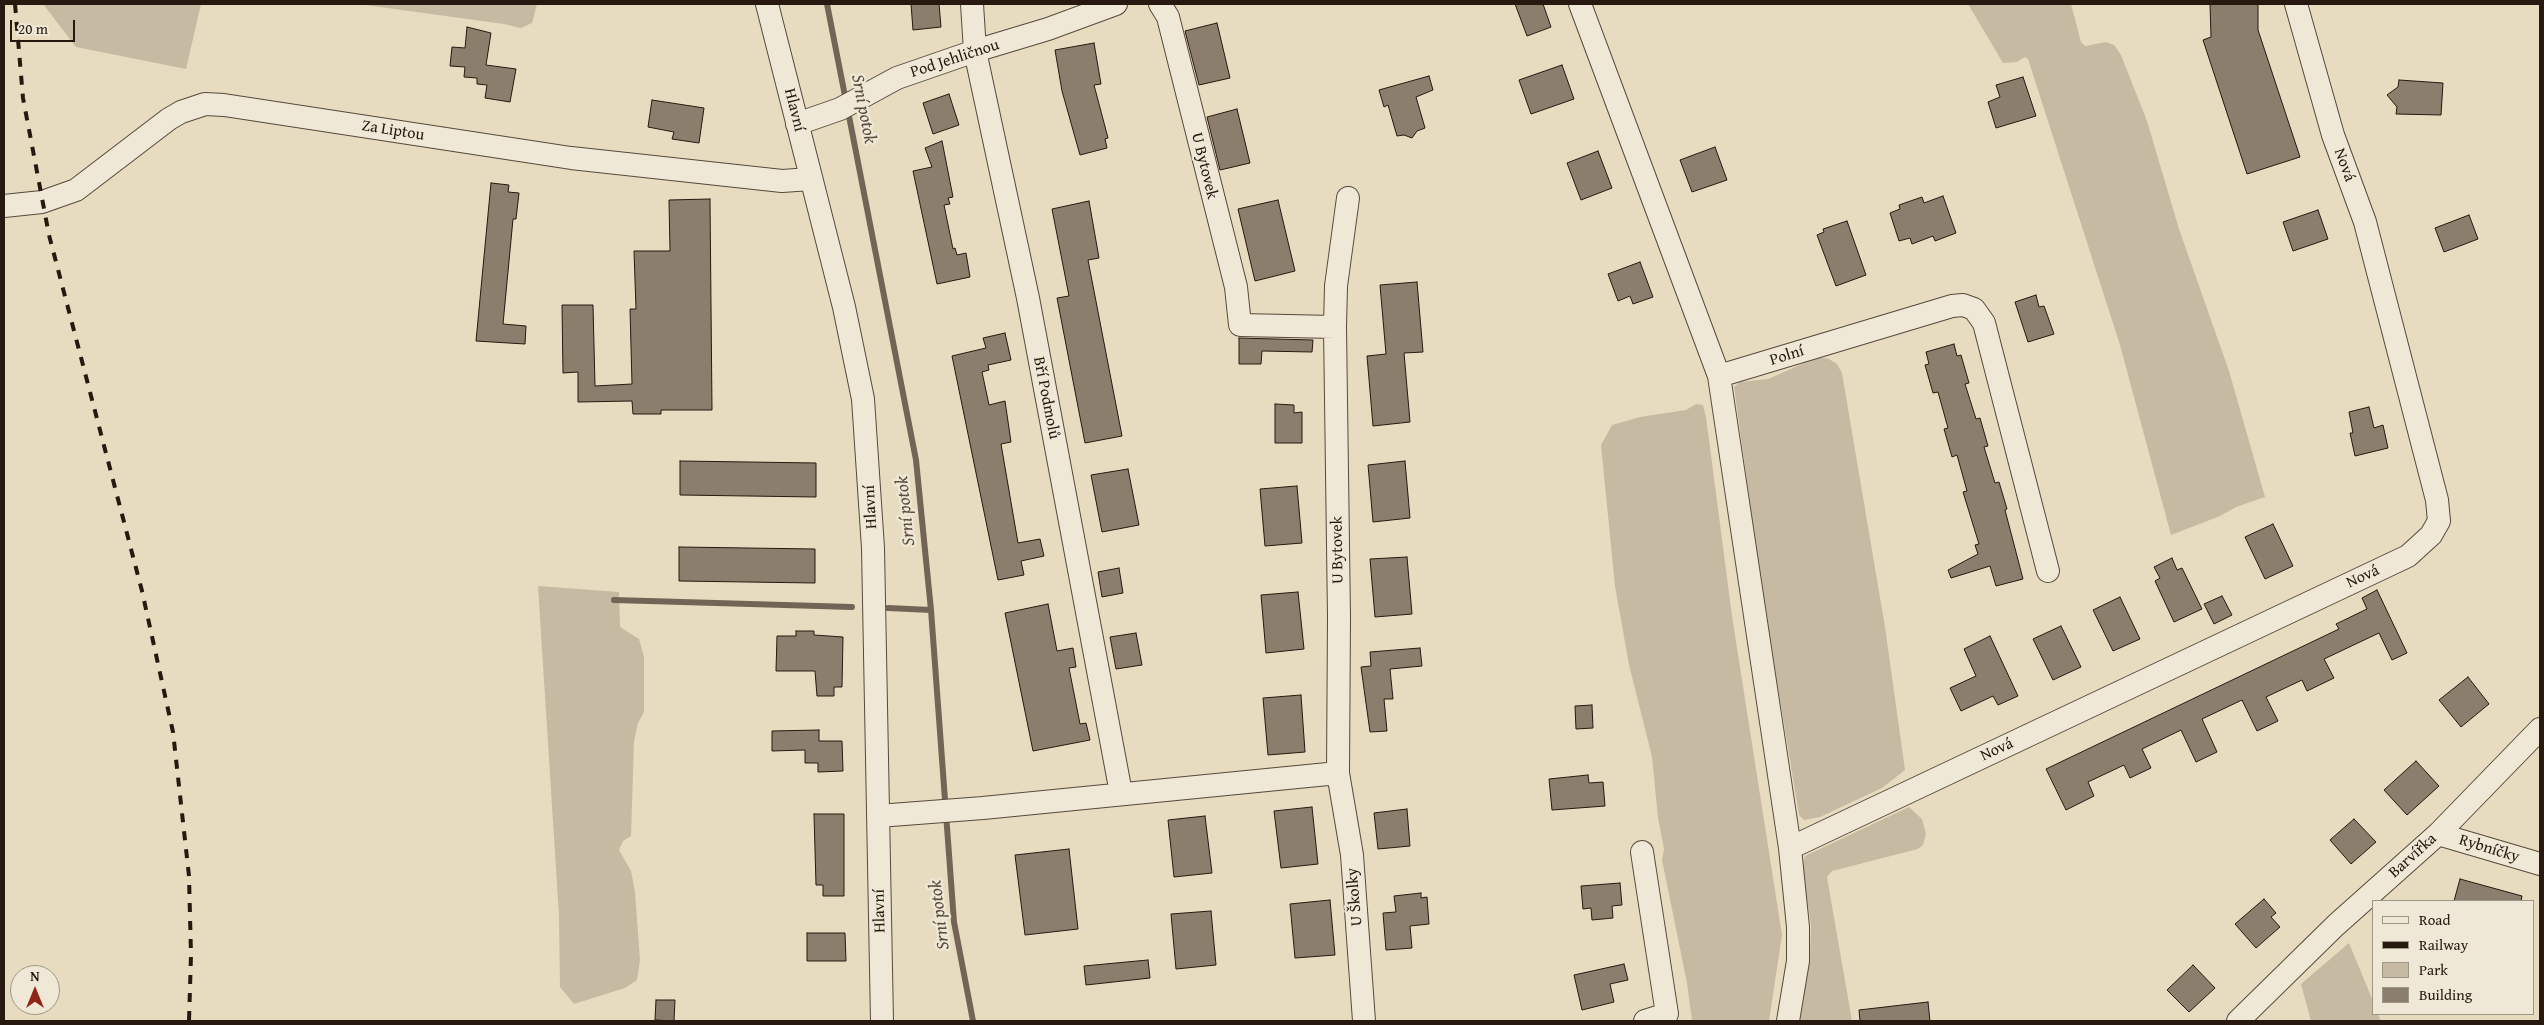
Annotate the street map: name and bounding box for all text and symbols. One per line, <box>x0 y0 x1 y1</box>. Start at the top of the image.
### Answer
scale bar <box>12 10 78 42</box>
text: 20 m <box>18 18 48 39</box>
street label: Pod Jehličnou <box>908 36 1002 82</box>
water label: Srní potok <box>846 72 880 146</box>
street label: Hlavní <box>779 86 809 134</box>
street label: Za Liptou <box>360 117 426 145</box>
street label: U Bytovek <box>1186 131 1222 201</box>
street label: Nová <box>2329 146 2359 184</box>
street label: Polní <box>1768 342 1806 370</box>
street label: Bří Podmolů <box>1029 355 1063 441</box>
water label: Srní potok <box>892 475 920 547</box>
street label: Hlavní <box>860 485 882 529</box>
street label: U Bytovek <box>1328 516 1348 584</box>
street label: Nová <box>2344 561 2382 593</box>
street label: Nová <box>1978 734 2016 766</box>
street label: Barvířka <box>2385 829 2441 883</box>
street label: Rybníčky <box>2456 831 2522 867</box>
street label: U Školky <box>1343 867 1367 927</box>
water label: Srní potok <box>925 879 955 951</box>
street label: Hlavní <box>870 889 890 933</box>
legend <box>2372 900 2534 1015</box>
text: Road <box>2419 909 2450 930</box>
text: Railway <box>2419 934 2468 955</box>
text: Park <box>2419 959 2448 980</box>
north arrow <box>10 965 60 1015</box>
text: N <box>30 966 40 986</box>
text: Building <box>2419 984 2472 1005</box>

